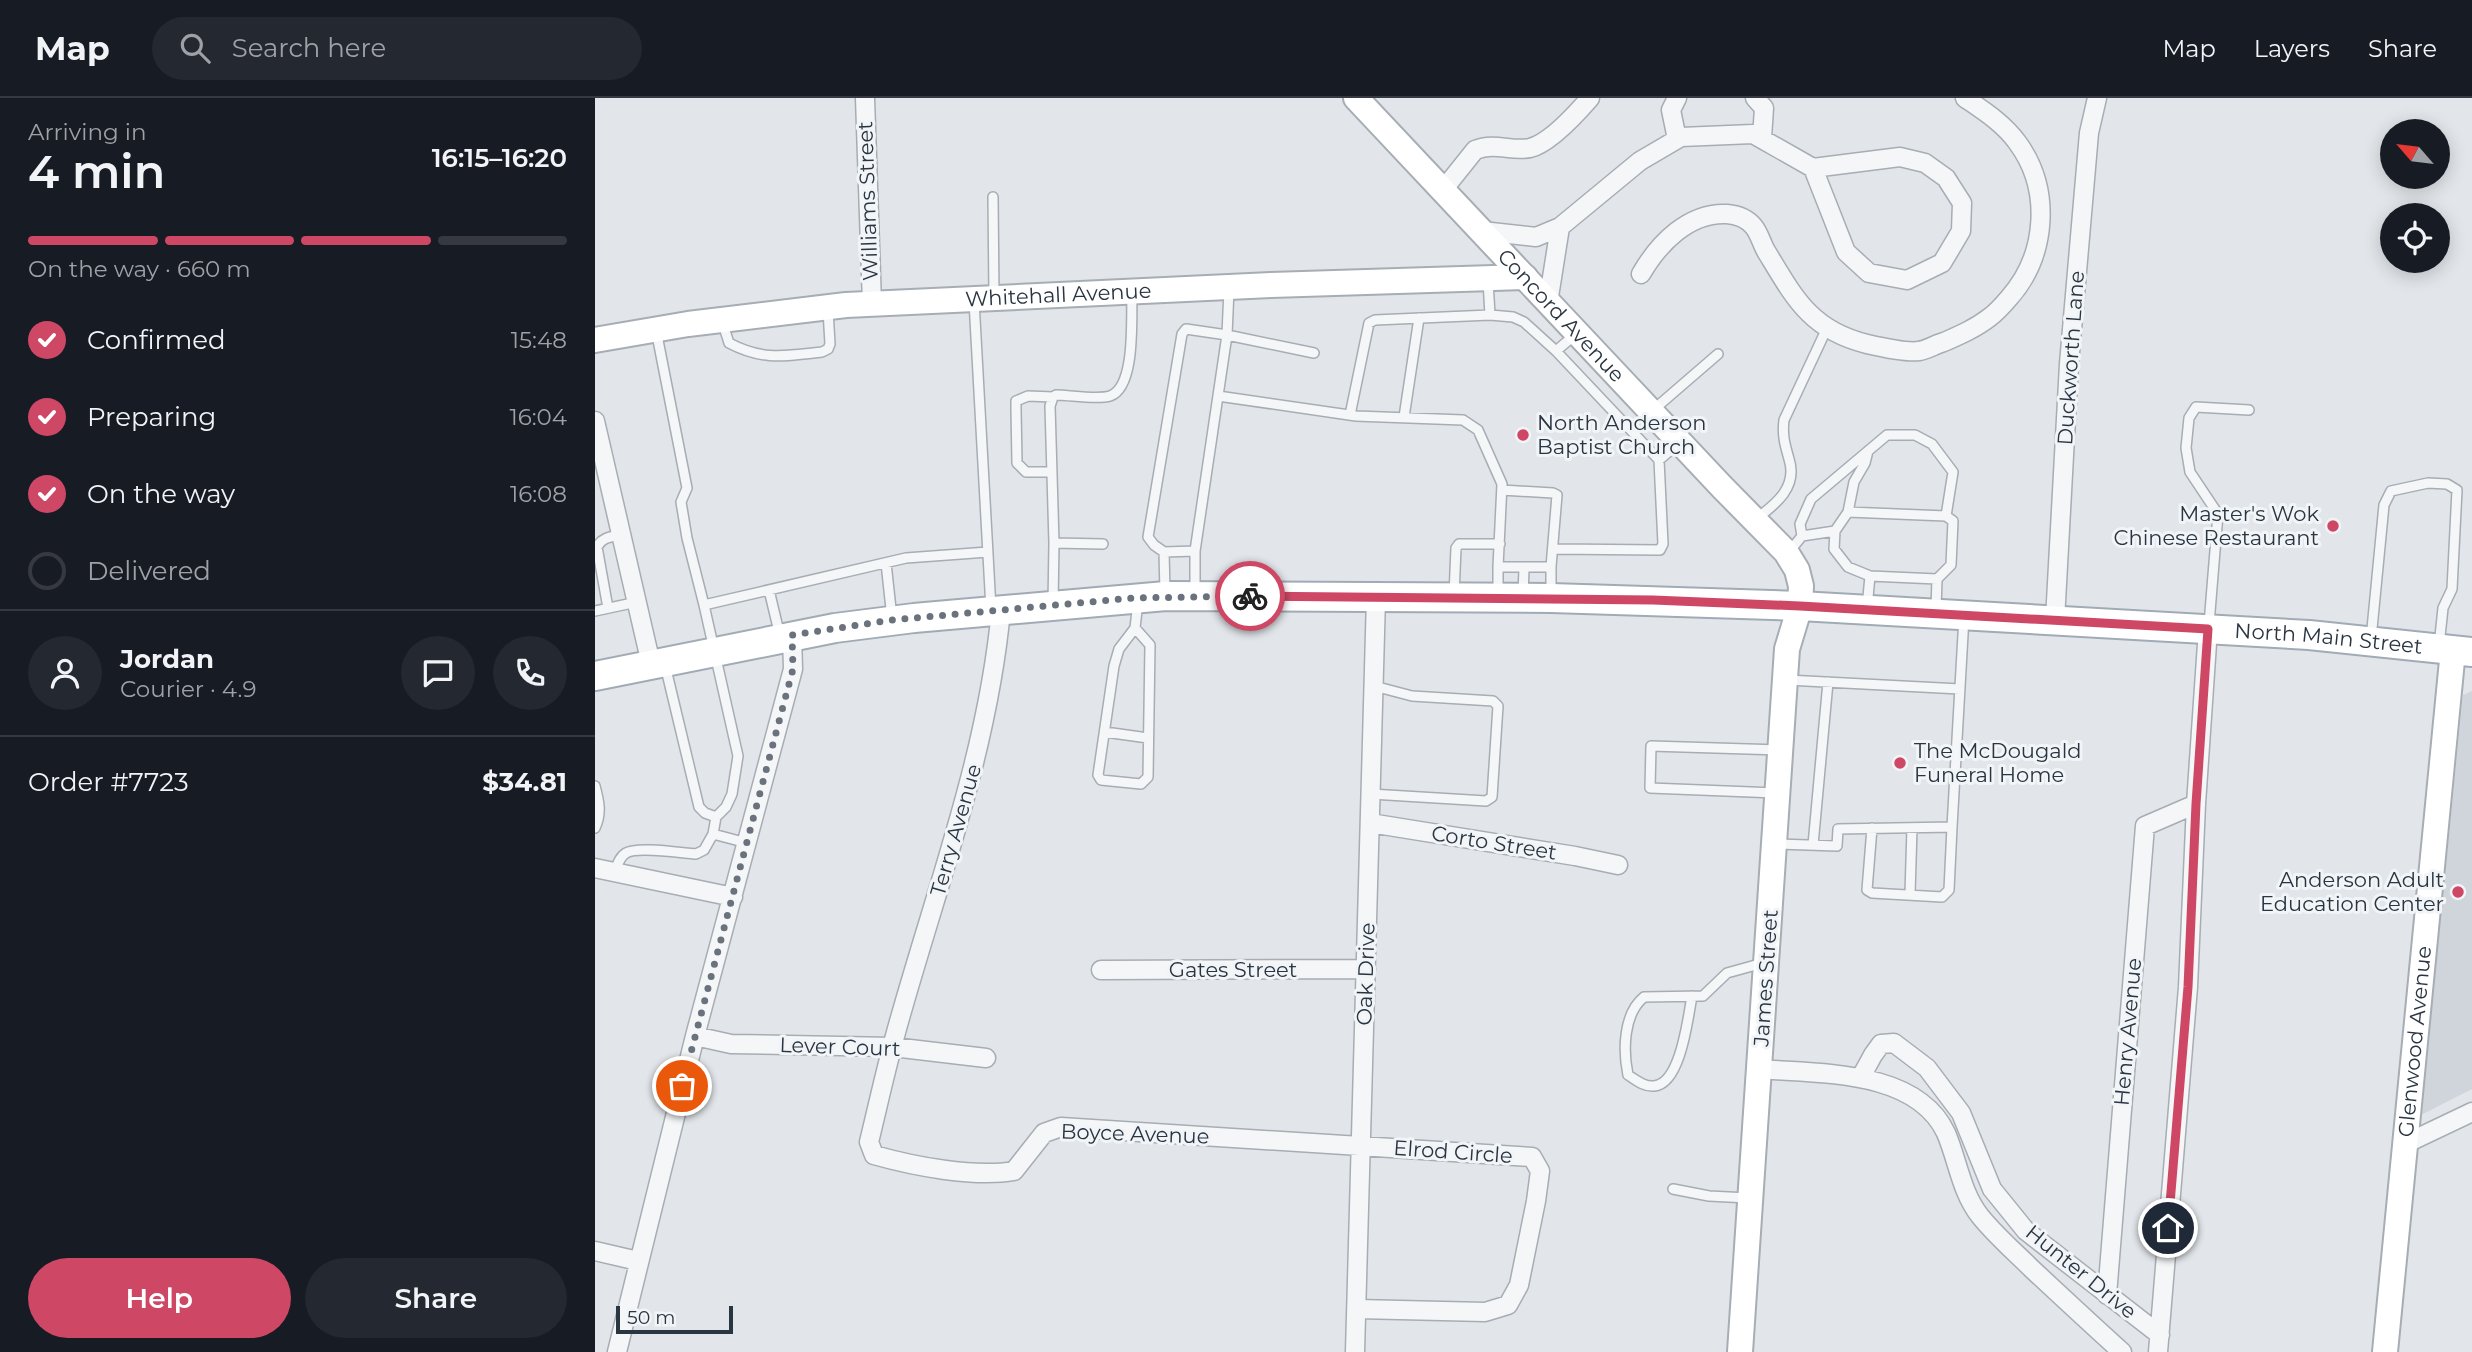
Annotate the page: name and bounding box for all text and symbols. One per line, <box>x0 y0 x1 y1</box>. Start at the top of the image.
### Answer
search box <box>152 17 642 80</box>
text: Map <box>35 28 110 68</box>
icon: search <box>176 29 214 67</box>
text: Search here <box>232 32 386 64</box>
text: Map <box>2162 34 2216 63</box>
text: Layers <box>2254 34 2330 63</box>
text: Share <box>2368 34 2437 63</box>
text: Arriving in <box>28 118 147 146</box>
north arrow <box>2380 119 2450 189</box>
map controls <box>2380 119 2450 273</box>
street label: Williams Street <box>852 121 883 281</box>
text: 16:15–16:20 <box>432 142 567 174</box>
text: 4 min <box>28 143 165 200</box>
button: locate <box>2380 203 2450 273</box>
street label: Concord Avenue <box>1493 244 1630 387</box>
text: On the way · 660 m <box>28 255 251 283</box>
street label: Duckworth Lane <box>2052 270 2089 446</box>
street label: Whitehall Avenue <box>965 278 1152 311</box>
icon: check <box>28 321 66 359</box>
text: Confirmed <box>87 324 226 356</box>
text: 15:48 <box>511 326 567 354</box>
icon: check <box>28 398 66 436</box>
text: Preparing <box>87 401 216 433</box>
text: 16:04 <box>509 403 567 431</box>
place label: North Anderson Baptist Church <box>1537 410 1706 459</box>
marker: North Anderson Baptist Church <box>1515 427 1531 443</box>
icon: check <box>28 475 66 513</box>
text: On the way <box>87 478 235 510</box>
text: 16:08 <box>510 480 567 508</box>
place label: Master's Wok Chinese Restaurant <box>2114 501 2319 550</box>
marker: Master's Wok Chinese Restaurant <box>2325 518 2341 534</box>
text: Delivered <box>87 555 211 587</box>
courier <box>1215 561 1285 631</box>
icon: bike <box>1231 577 1269 615</box>
street label: North Main Street <box>2234 618 2424 659</box>
button: person <box>28 636 102 710</box>
button: chat <box>401 636 475 710</box>
button: phone <box>493 636 567 710</box>
text: Jordan <box>120 643 214 675</box>
text: Courier · 4.9 <box>120 675 256 703</box>
place label: The McDougald Funeral Home <box>1914 738 2082 787</box>
marker: The McDougald Funeral Home <box>1892 755 1908 771</box>
street label: Terry Avenue <box>925 761 986 899</box>
text: Order #7723 <box>28 766 189 798</box>
text: $34.81 <box>482 766 567 798</box>
street label: Corto Street <box>1430 820 1559 865</box>
place label: Anderson Adult Education Center <box>2260 867 2444 916</box>
marker: Anderson Adult Education Center <box>2450 884 2466 900</box>
street label: James Street <box>1748 909 1783 1048</box>
street label: Oak Drive <box>1351 922 1380 1026</box>
street label: Glenwood Avenue <box>2393 945 2436 1138</box>
street label: Gates Street <box>1169 957 1297 982</box>
street label: Henry Avenue <box>2109 957 2146 1107</box>
street label: Lever Court <box>779 1032 901 1061</box>
pin <box>652 1056 712 1116</box>
icon: bag <box>663 1067 701 1105</box>
street label: Boyce Avenue <box>1060 1118 1210 1149</box>
street label: Elrod Circle <box>1393 1135 1513 1168</box>
pin <box>2138 1198 2198 1258</box>
icon: home <box>2149 1209 2187 1247</box>
street label: Hunter Drive <box>2021 1219 2142 1324</box>
button: Help <box>28 1258 291 1338</box>
button: Share <box>305 1258 567 1338</box>
scale bar <box>616 1303 733 1335</box>
text: 50 m <box>627 1306 675 1329</box>

